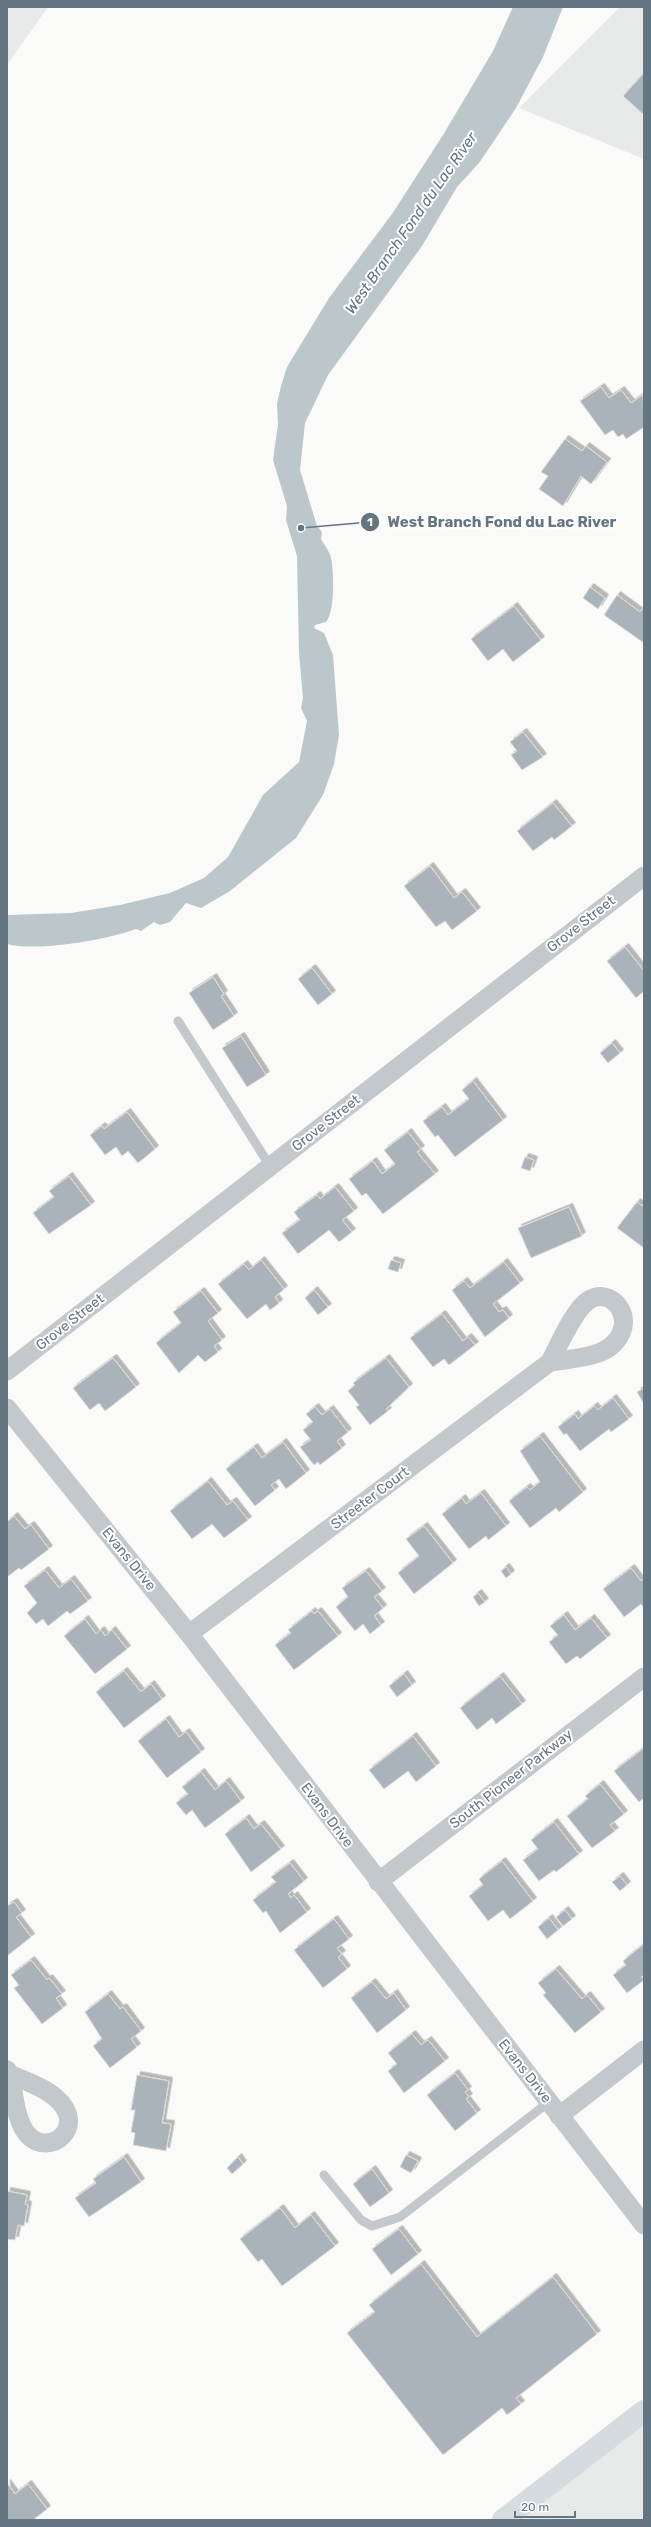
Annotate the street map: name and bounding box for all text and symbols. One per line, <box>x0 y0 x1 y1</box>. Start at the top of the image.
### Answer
water label: West Branch Fond du Lac River <box>341 128 481 317</box>
callout: West Branch Fond du Lac River <box>360 508 624 535</box>
text: West Branch Fond du Lac River <box>388 513 617 531</box>
text: 1 <box>367 515 373 529</box>
street label: Grove Street <box>544 892 619 956</box>
street label: Grove Street <box>289 1091 364 1155</box>
street label: Grove Street <box>33 1290 108 1354</box>
street label: Streeter Court <box>328 1463 413 1533</box>
street label: Evans Drive <box>98 1524 160 1594</box>
street label: South Pioneer Parkway <box>446 1726 576 1832</box>
street label: Evans Drive <box>297 1779 357 1851</box>
street label: Evans Drive <box>495 2036 555 2106</box>
scale bar <box>515 2493 575 2519</box>
text: 20 m <box>521 2500 549 2514</box>

